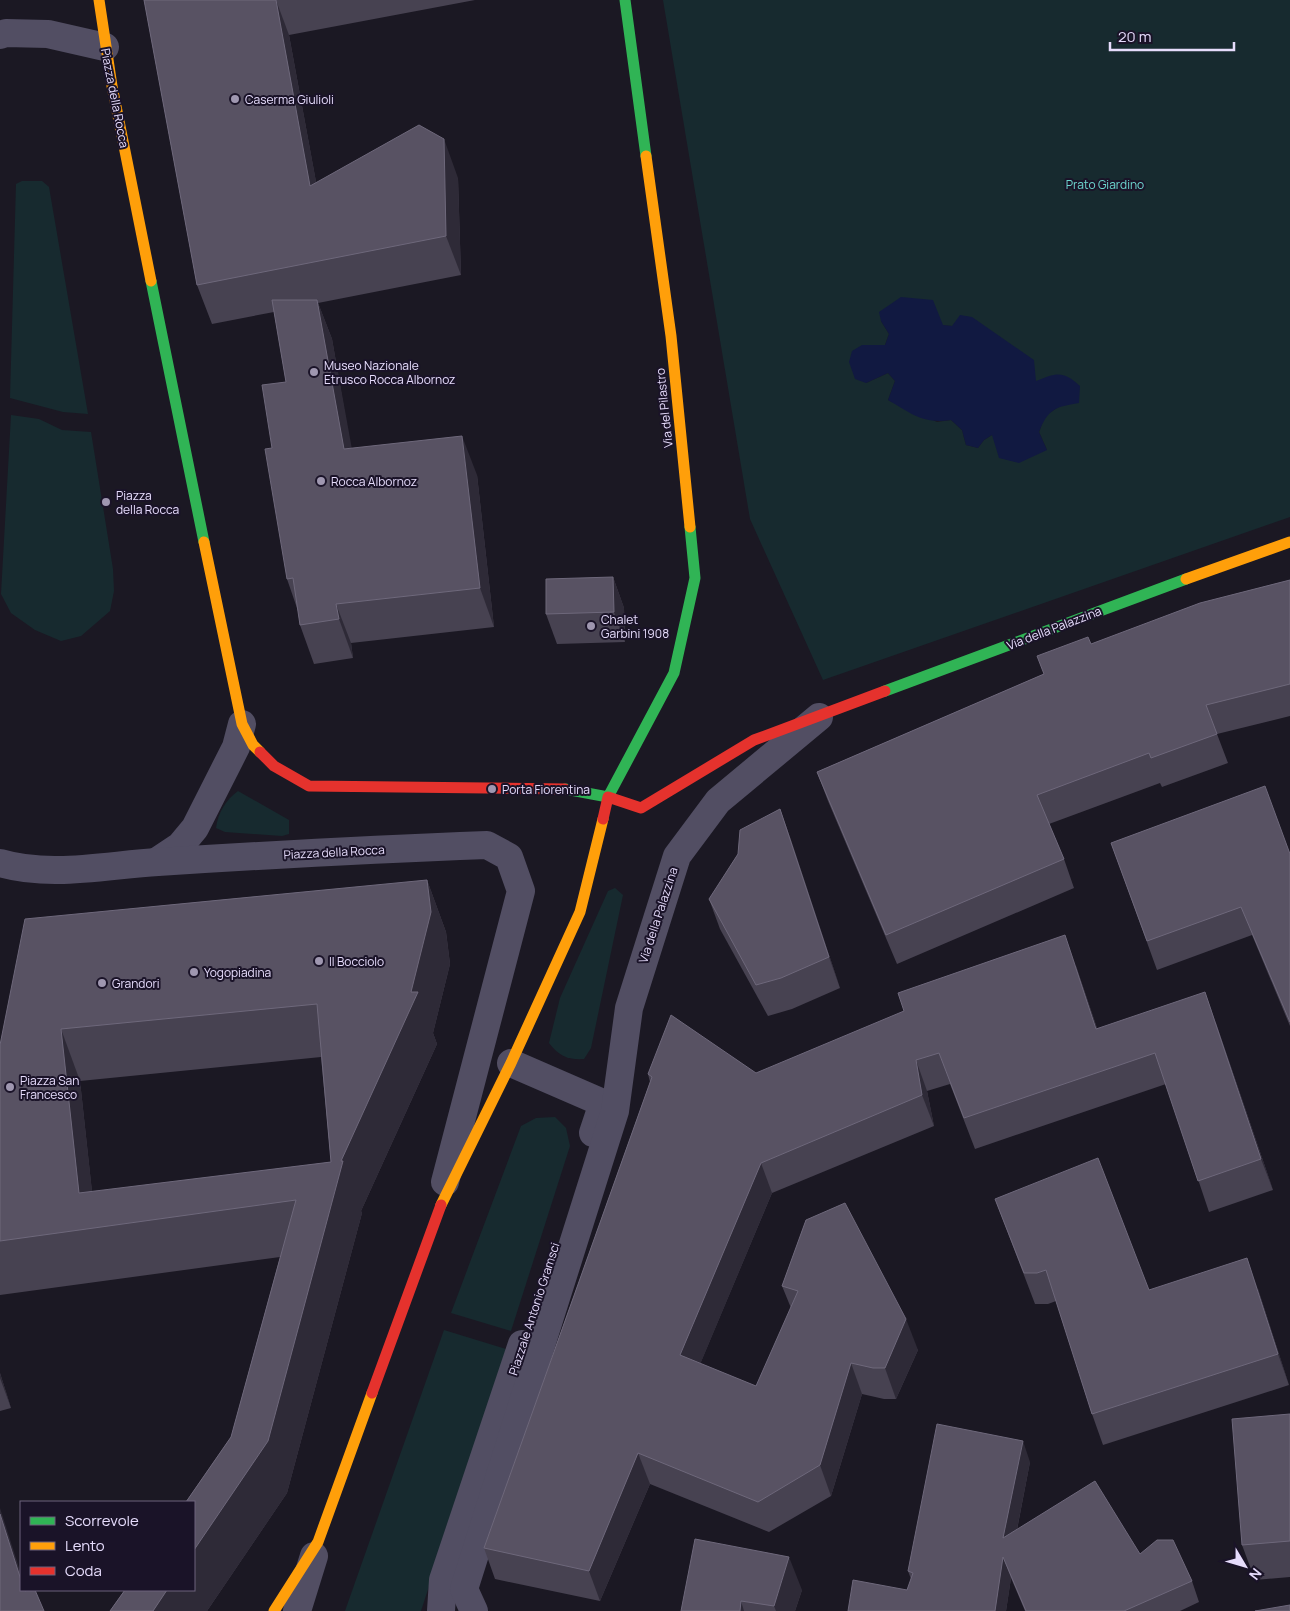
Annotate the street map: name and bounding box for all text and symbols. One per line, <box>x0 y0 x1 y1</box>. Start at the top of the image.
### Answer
scale bar <box>1110 20 1234 52</box>
text: 20 m <box>1118 26 1151 47</box>
street label: Piazza della Rocca <box>97 47 133 149</box>
place label: Caserma Giulioli <box>245 91 334 108</box>
marker: Caserma Giulioli <box>229 93 241 105</box>
park label: Prato Giardino <box>1066 176 1144 193</box>
place label: Museo Nazionale Etrusco Rocca Albornoz <box>324 357 455 388</box>
marker: Museo Nazionale Etrusco Rocca Albornoz <box>308 366 320 378</box>
street label: Via del Pilastro <box>651 367 677 449</box>
place label: Rocca Albornoz <box>331 473 417 490</box>
marker: Rocca Albornoz <box>315 475 327 487</box>
place label: Piazza della Rocca <box>116 487 179 518</box>
marker: Piazza della Rocca <box>100 496 112 508</box>
street label: Via della Palazzina <box>1004 602 1104 654</box>
place label: Chalet Garbini 1908 <box>601 611 669 642</box>
marker: Chalet Garbini 1908 <box>585 620 597 632</box>
place label: Porta Fiorentina <box>502 781 590 798</box>
marker: Porta Fiorentina <box>486 783 498 795</box>
street label: Piazza della Rocca <box>283 841 385 863</box>
street label: Via della Palazzina <box>634 865 682 965</box>
place label: Il Bocciolo <box>329 953 384 970</box>
marker: Il Bocciolo <box>313 955 325 967</box>
place label: Yogopiadina <box>204 964 271 981</box>
marker: Yogopiadina <box>188 966 200 978</box>
place label: Grandori <box>112 975 160 992</box>
marker: Grandori <box>96 977 108 989</box>
place label: Piazza San Francesco <box>20 1072 79 1103</box>
marker: Piazza San Francesco <box>4 1081 16 1093</box>
street label: Piazzale Antonio Gramsci <box>504 1240 564 1378</box>
legend <box>20 1501 195 1591</box>
text: Scorrevole <box>65 1510 139 1531</box>
text: Lento <box>65 1535 105 1556</box>
north arrow <box>1220 1541 1270 1591</box>
text: Coda <box>65 1560 102 1581</box>
text: N <box>1245 1564 1266 1584</box>

